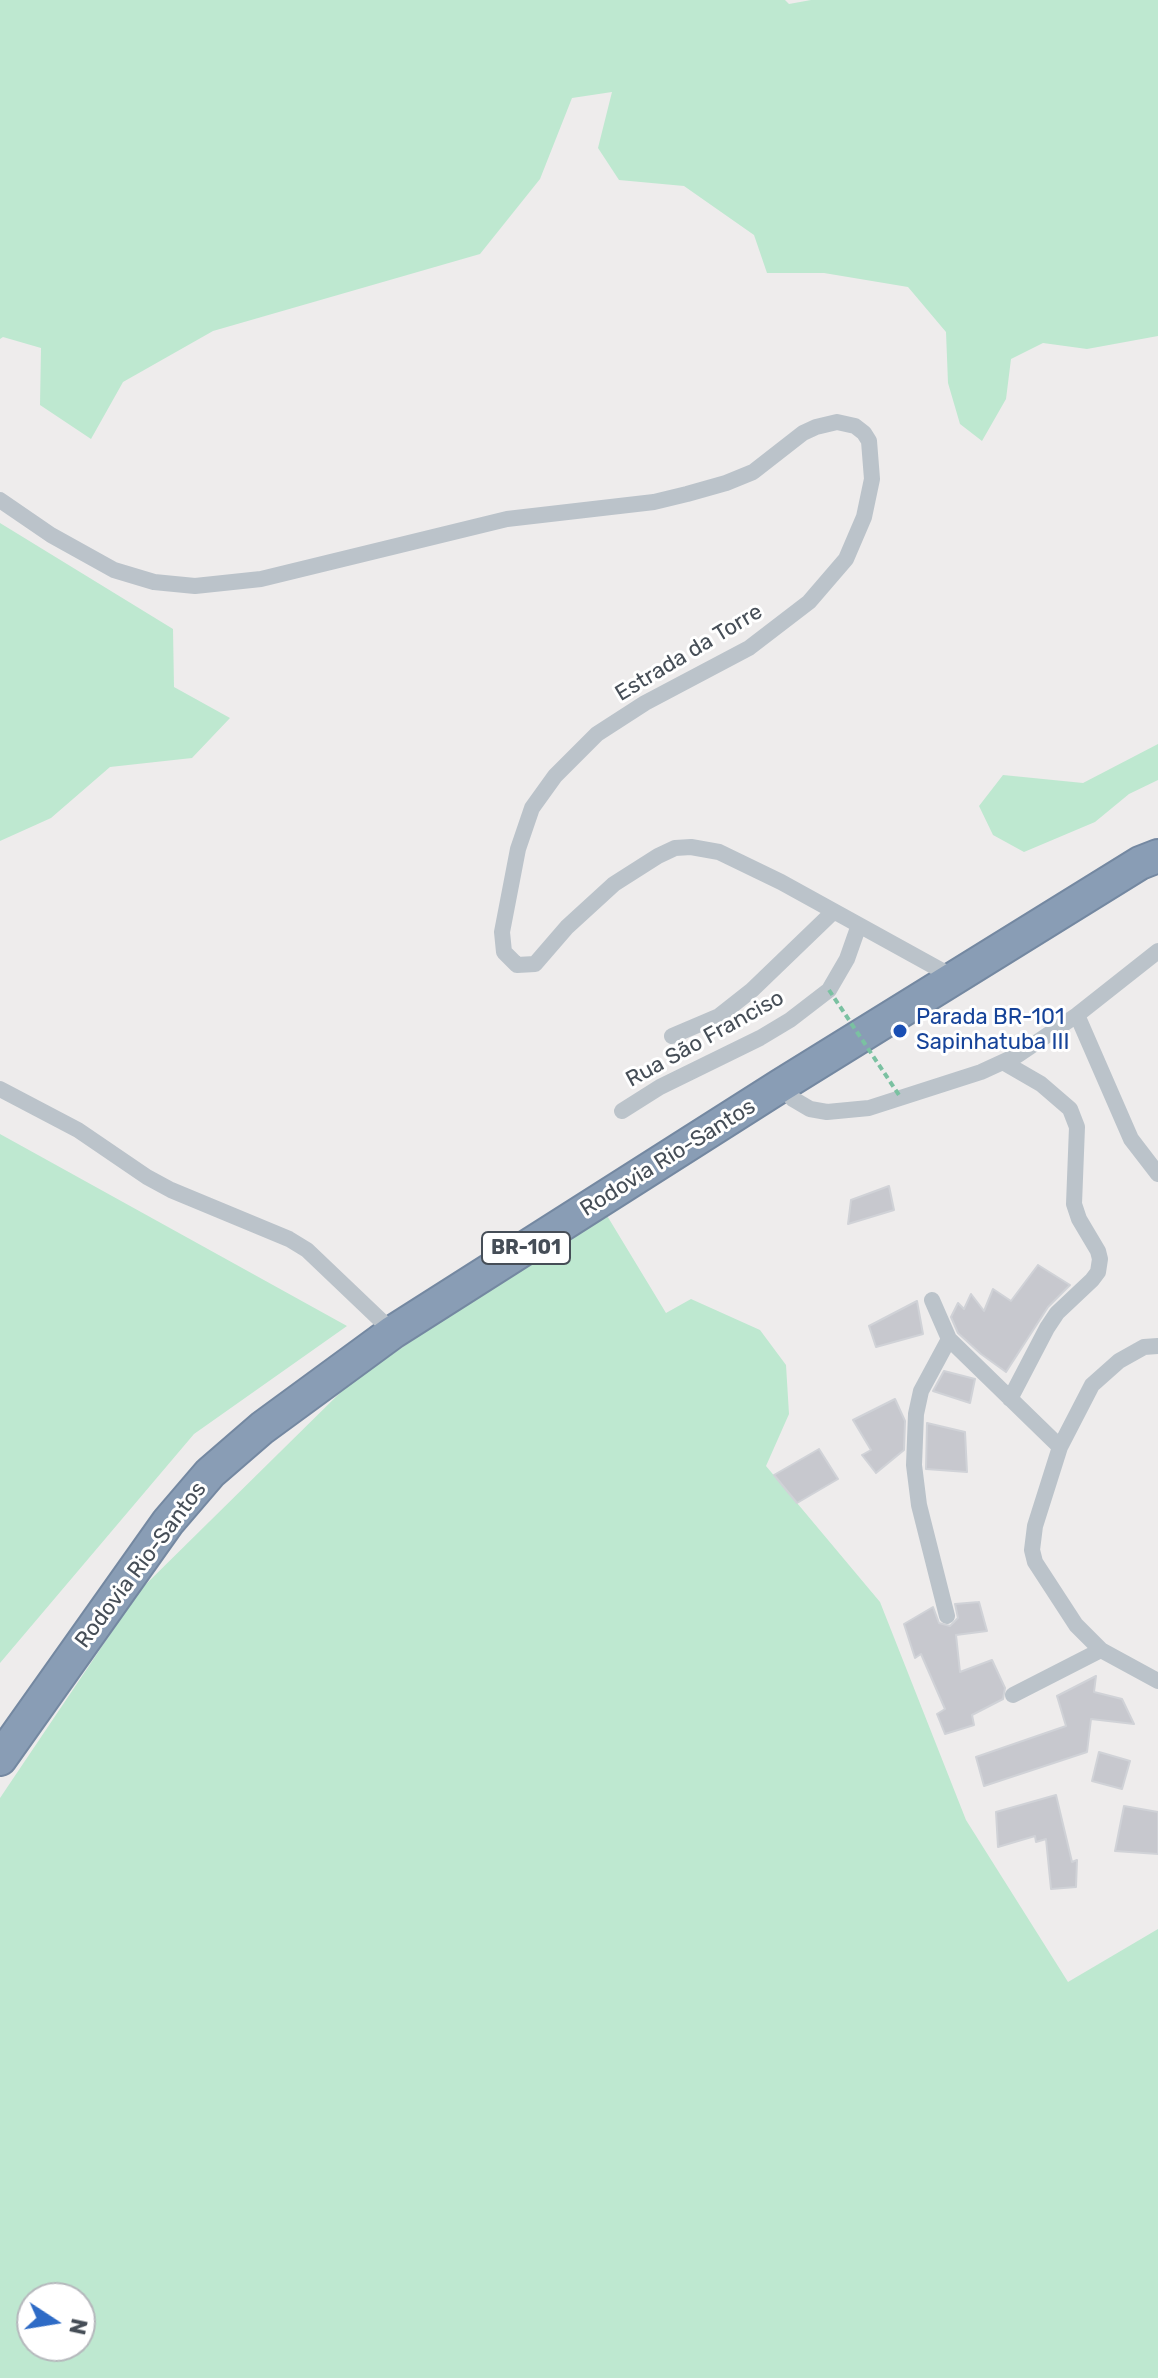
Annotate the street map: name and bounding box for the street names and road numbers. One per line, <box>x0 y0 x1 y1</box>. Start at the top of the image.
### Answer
street label: Estrada da Torre <box>611 599 767 707</box>
street label: Rua São Franciso <box>621 985 789 1093</box>
street label: Rodovia Rio-Santos <box>576 1093 760 1223</box>
road number: BR-101 <box>482 1232 570 1264</box>
street label: Rodovia Rio-Santos <box>70 1477 212 1653</box>

